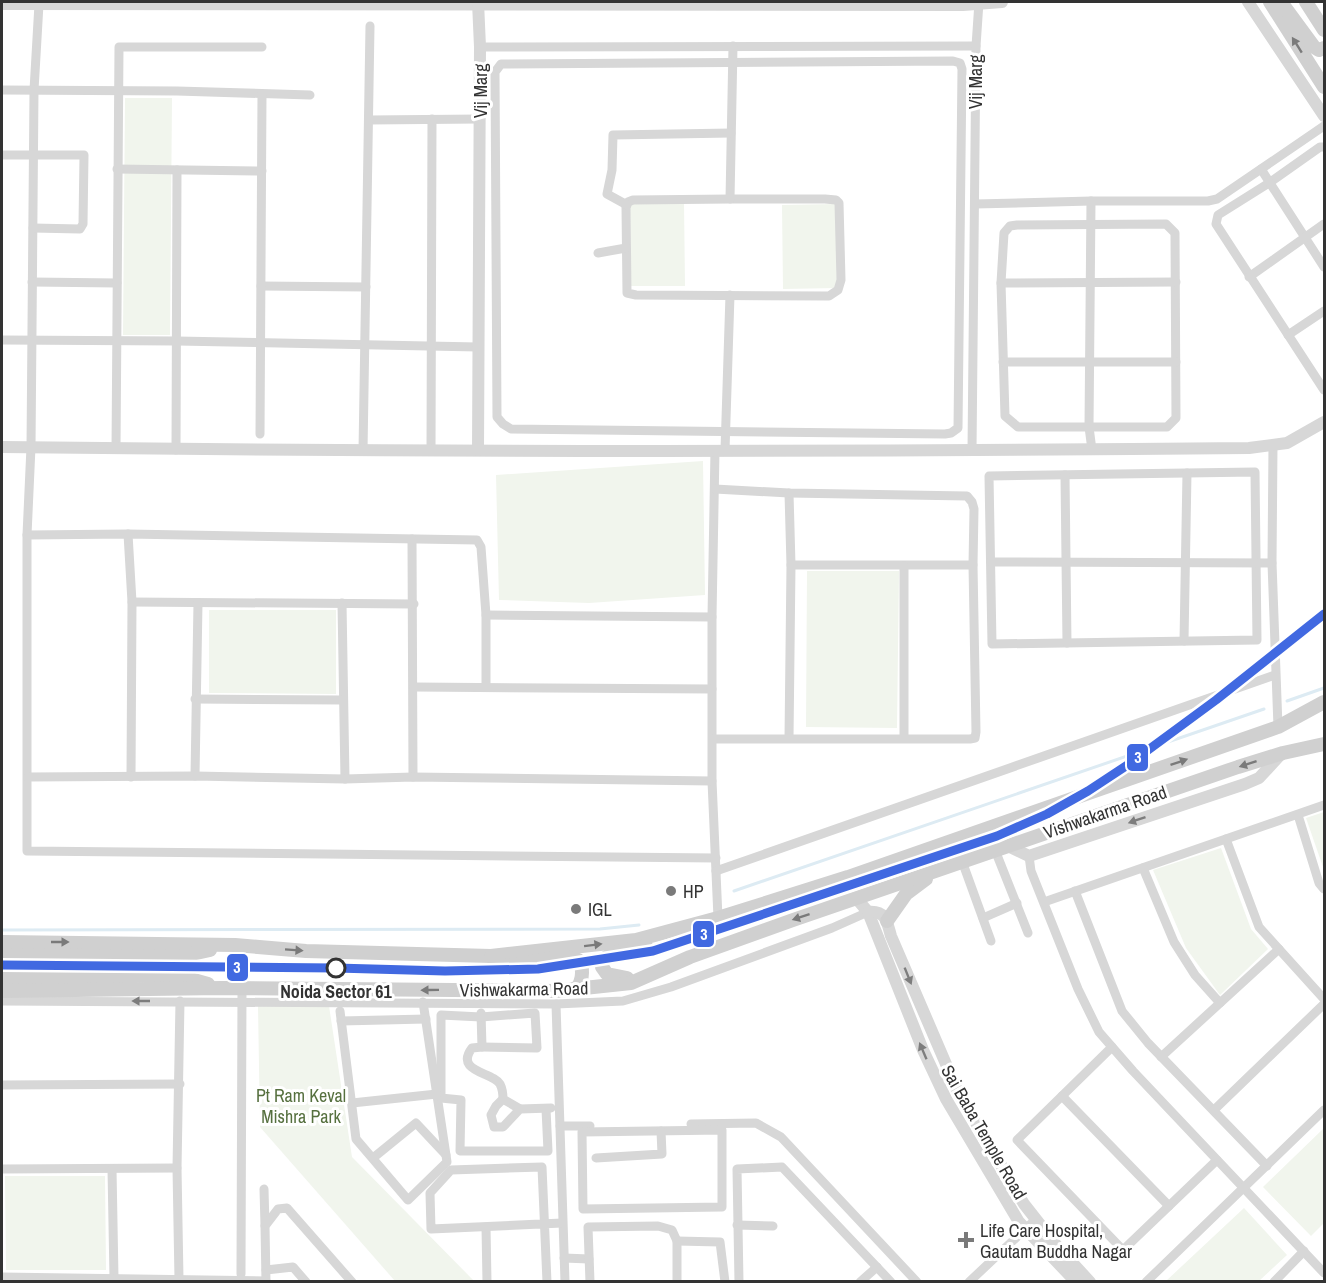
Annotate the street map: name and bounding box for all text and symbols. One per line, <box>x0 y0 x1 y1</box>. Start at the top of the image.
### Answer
one-way arrow <box>1291 37 1302 53</box>
street label: Vij Marg <box>963 54 988 109</box>
street label: Vij Marg <box>468 63 493 118</box>
line badge: 3 <box>1126 743 1149 772</box>
text: 3 <box>1134 746 1142 768</box>
one-way arrow <box>1170 756 1188 766</box>
one-way arrow <box>1239 759 1257 769</box>
street label: Vishwakarma Road <box>1040 779 1170 845</box>
one-way arrow <box>1128 815 1146 825</box>
place label: HP <box>683 879 704 904</box>
marker: HP <box>664 884 678 898</box>
place label: IGL <box>588 897 612 922</box>
marker: IGL <box>569 902 583 916</box>
one-way arrow <box>792 913 810 923</box>
line badge: 3 <box>692 920 715 948</box>
text: 3 <box>700 923 708 945</box>
one-way arrow <box>50 937 69 947</box>
one-way arrow <box>583 940 602 950</box>
one-way arrow <box>284 945 303 954</box>
line badge: 3 <box>226 953 249 982</box>
text: 3 <box>233 956 241 978</box>
marker: Noida Sector 61 <box>326 958 346 978</box>
one-way arrow <box>904 967 913 985</box>
street label: Vishwakarma Road <box>460 975 588 1003</box>
place label: Noida Sector 61 <box>280 979 393 1004</box>
one-way arrow <box>421 985 440 995</box>
one-way arrow <box>132 996 151 1006</box>
one-way arrow <box>918 1042 928 1060</box>
street label: Sai Baba Temple Road <box>935 1060 1033 1204</box>
park label: Pt Ram Keval Mishra Park <box>256 1083 346 1129</box>
place label: Life Care Hospital, Gautam Buddha Nagar <box>980 1218 1132 1264</box>
marker: Life Care Hospital, Gautam Buddha Nagar <box>957 1231 975 1249</box>

